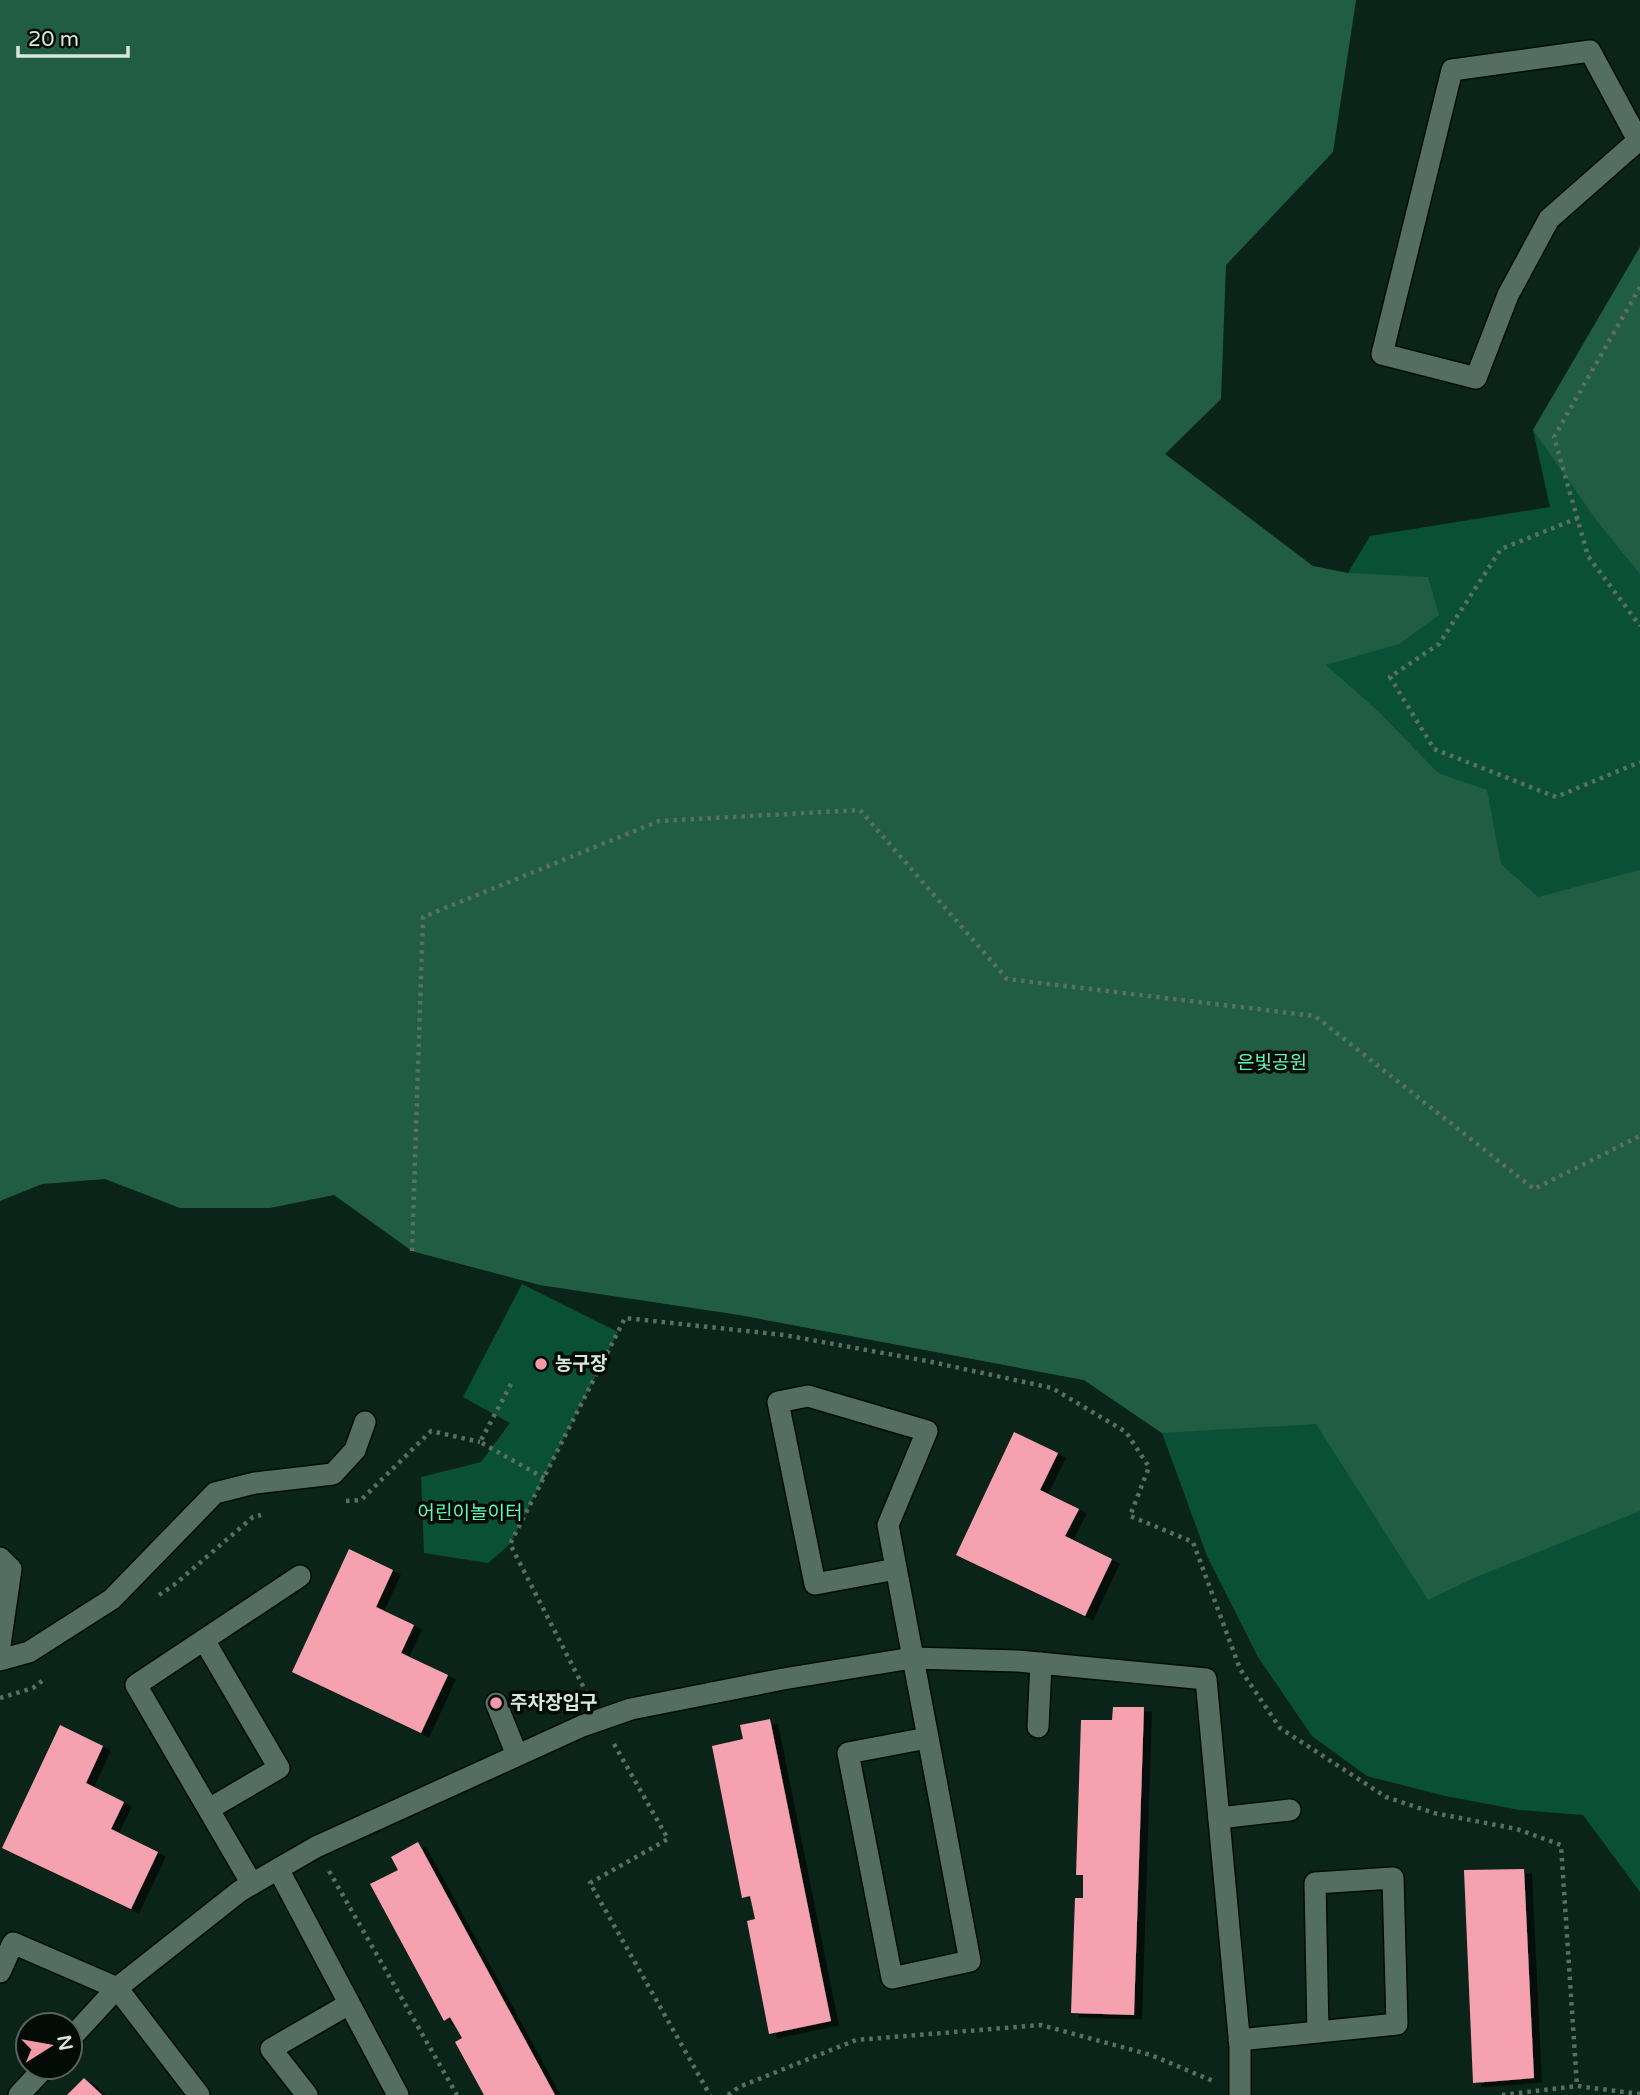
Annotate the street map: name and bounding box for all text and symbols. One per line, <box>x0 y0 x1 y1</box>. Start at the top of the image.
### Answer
scale bar <box>18 14 128 58</box>
text: 20 m <box>28 27 79 52</box>
park label: 은빛공원 <box>1237 1052 1307 1074</box>
place label: 농구장 <box>555 1353 607 1375</box>
marker: 농구장 <box>533 1356 549 1372</box>
park label: 어린이놀이터 <box>418 1502 522 1524</box>
place label: 주차장입구 <box>510 1692 597 1714</box>
marker: 주차장입구 <box>488 1695 504 1711</box>
north arrow <box>14 2011 84 2081</box>
text: N <box>52 2033 77 2053</box>

